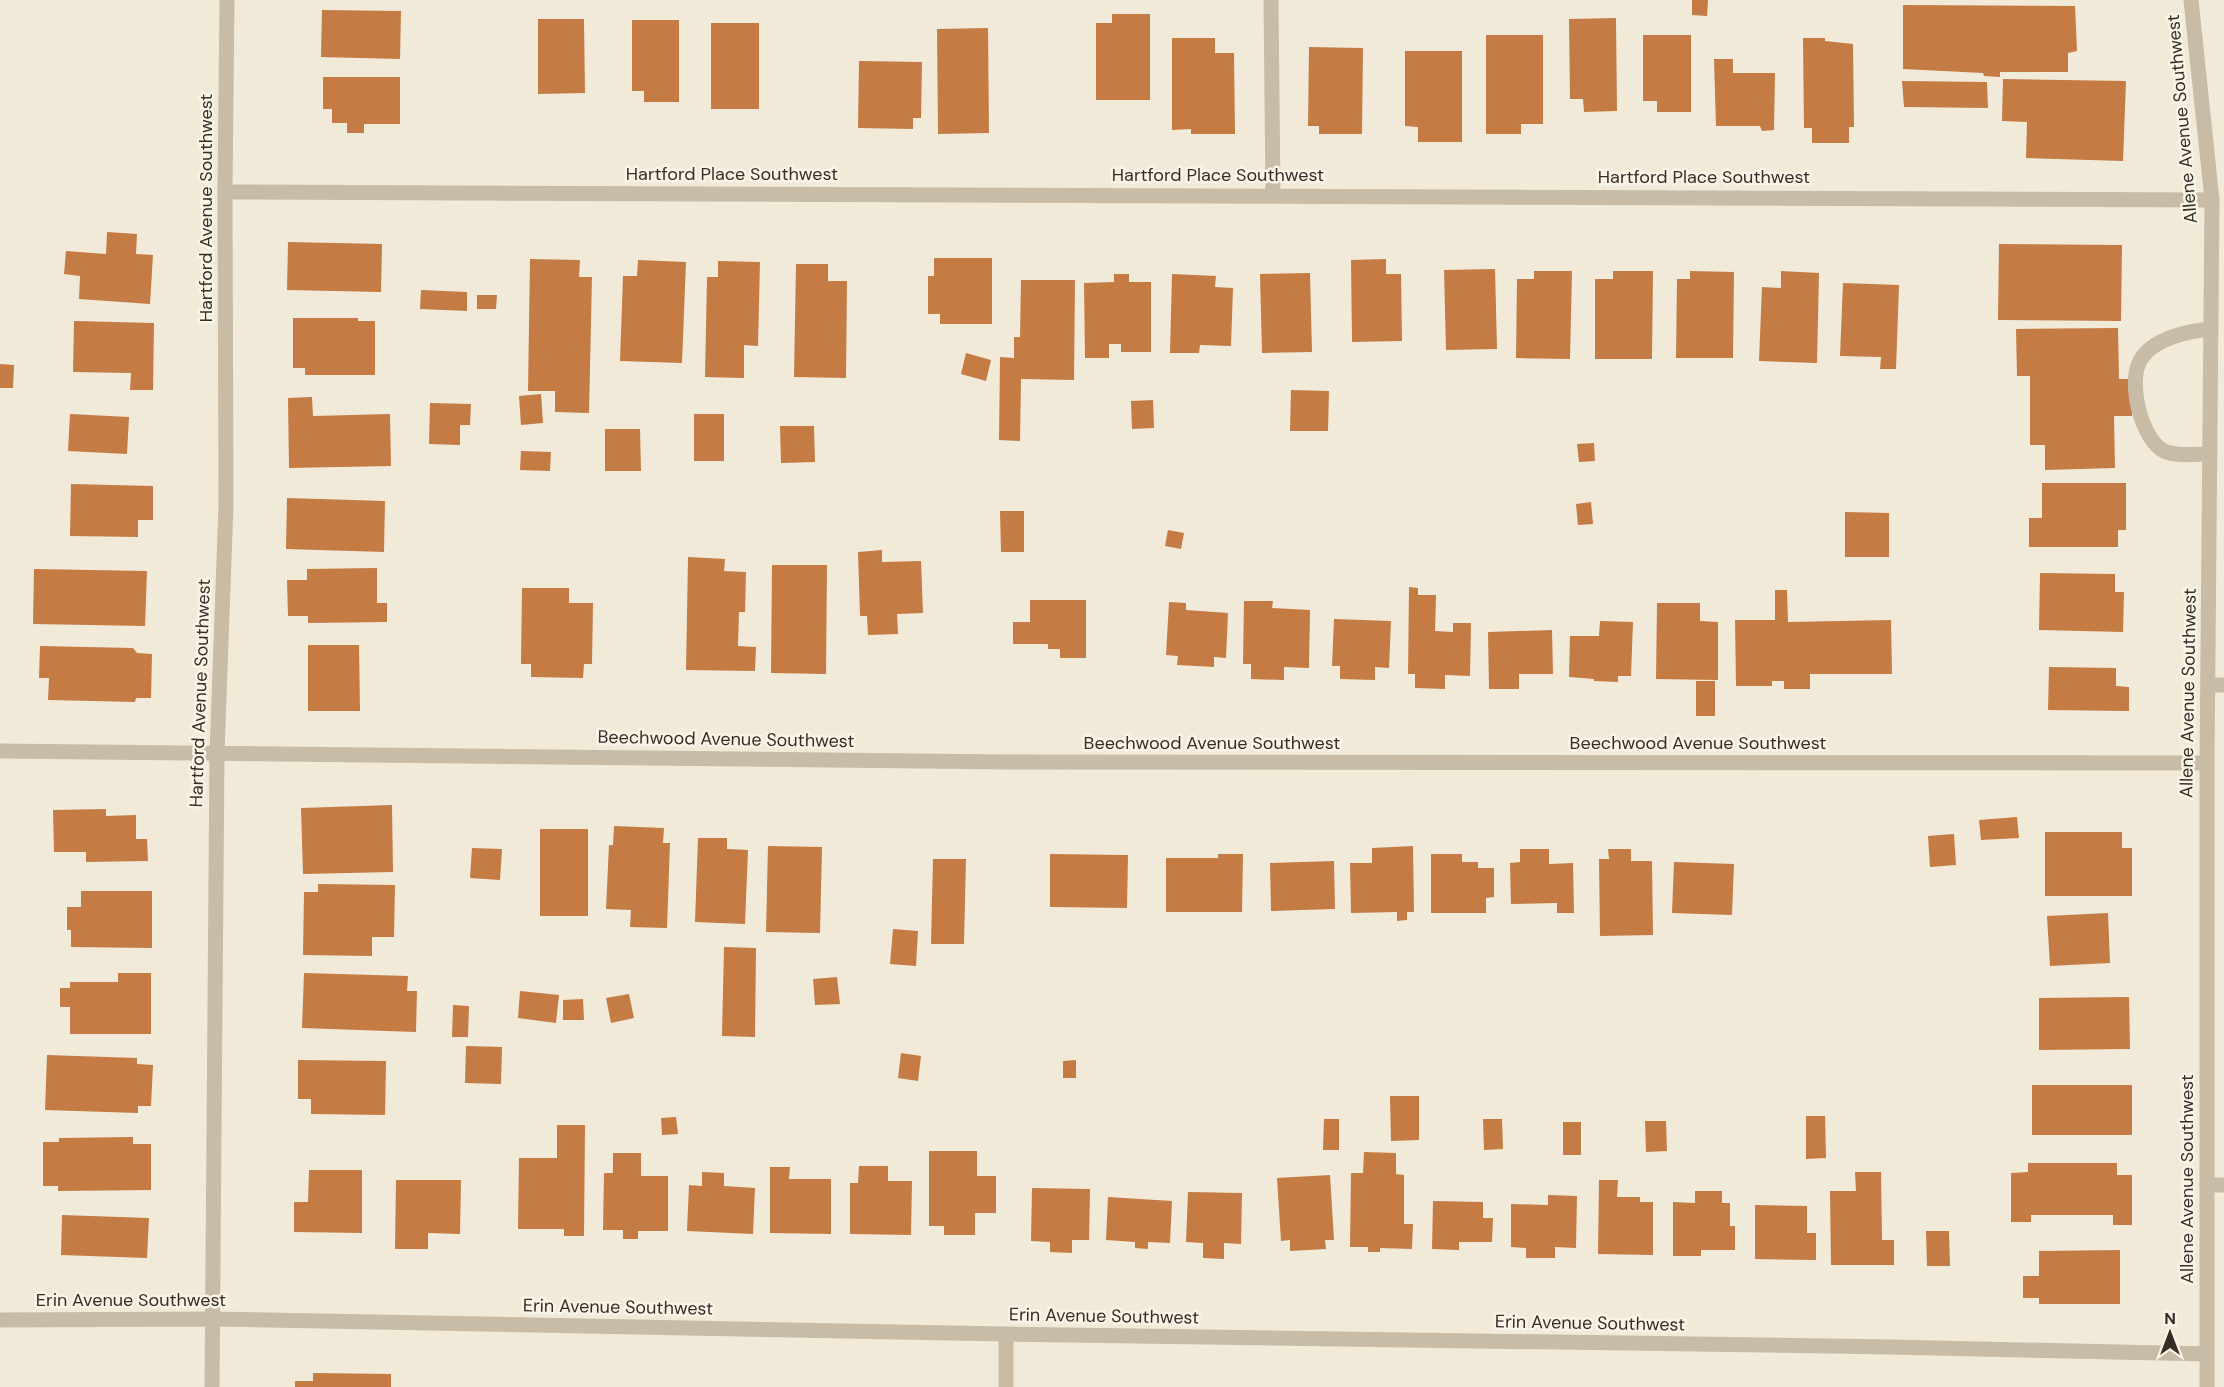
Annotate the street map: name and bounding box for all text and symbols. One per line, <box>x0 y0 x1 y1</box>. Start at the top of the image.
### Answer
street label: Allene Avenue Southwest <box>2161 14 2203 224</box>
street label: Hartford Avenue Southwest <box>194 94 218 322</box>
street label: Hartford Place Southwest <box>626 162 838 186</box>
street label: Hartford Place Southwest <box>1112 163 1324 187</box>
street label: Hartford Place Southwest <box>1598 165 1810 189</box>
street label: Hartford Avenue Southwest <box>184 578 216 808</box>
street label: Allene Avenue Southwest <box>2174 588 2202 798</box>
street label: Beechwood Avenue Southwest <box>597 725 855 753</box>
street label: Beechwood Avenue Southwest <box>1084 731 1340 755</box>
street label: Beechwood Avenue Southwest <box>1570 731 1826 755</box>
street label: Allene Avenue Southwest <box>2175 1074 2199 1284</box>
street label: Erin Avenue Southwest <box>36 1288 226 1312</box>
street label: Erin Avenue Southwest <box>523 1293 713 1321</box>
street label: Erin Avenue Southwest <box>1009 1302 1199 1330</box>
north arrow <box>2140 1303 2200 1363</box>
text: N <box>2164 1308 2176 1329</box>
street label: Erin Avenue Southwest <box>1495 1309 1685 1337</box>

